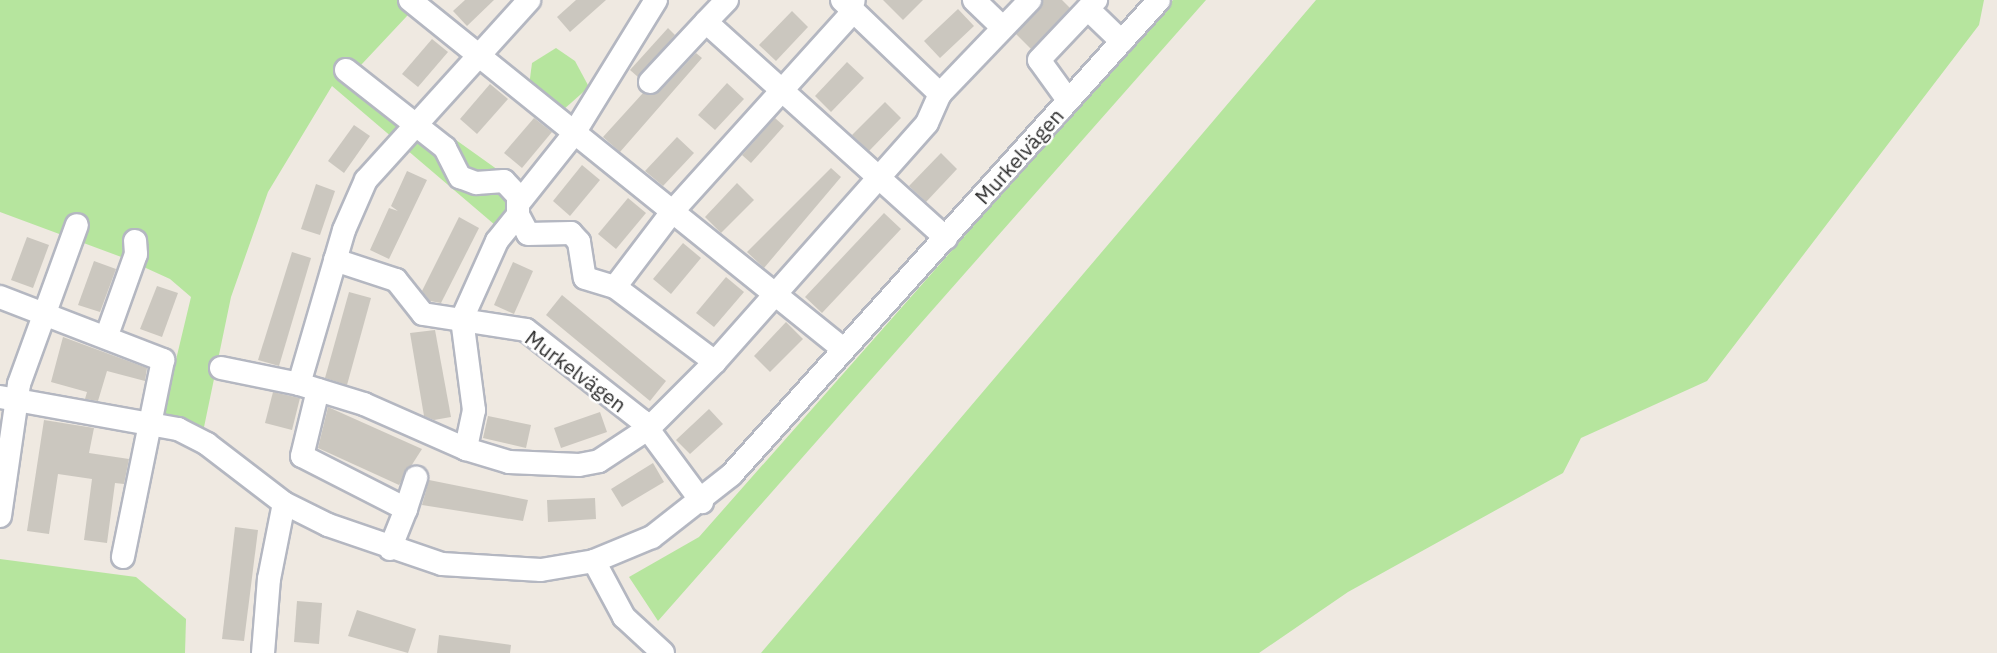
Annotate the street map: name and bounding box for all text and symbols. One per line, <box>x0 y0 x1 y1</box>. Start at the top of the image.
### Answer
street label: Murkelvägen <box>969 103 1069 209</box>
street label: Murkelvägen <box>520 325 632 417</box>

